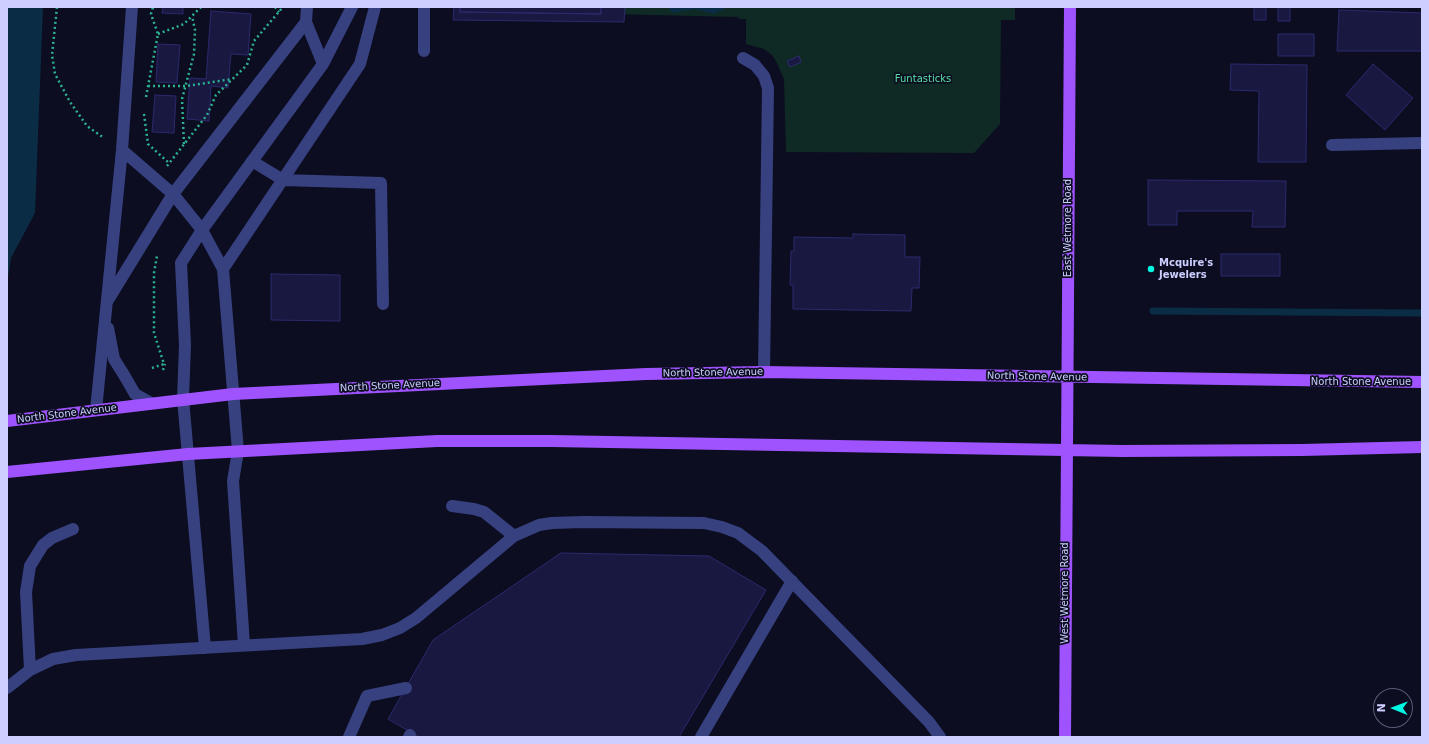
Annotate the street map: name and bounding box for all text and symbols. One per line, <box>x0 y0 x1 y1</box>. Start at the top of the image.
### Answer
park label: Funtasticks <box>895 73 951 85</box>
street label: East Wetmore Road <box>1062 179 1074 277</box>
place label: Mcquire's Jewelers <box>1159 257 1213 280</box>
marker: Mcquire's Jewelers <box>1146 264 1156 274</box>
street label: North Stone Avenue <box>663 366 763 380</box>
street label: North Stone Avenue <box>987 370 1087 384</box>
street label: North Stone Avenue <box>1311 376 1411 388</box>
street label: North Stone Avenue <box>340 377 440 395</box>
street label: North Stone Avenue <box>16 402 118 426</box>
street label: West Wetmore Road <box>1059 542 1071 644</box>
north arrow <box>1373 688 1413 728</box>
text: N <box>1375 703 1388 713</box>

